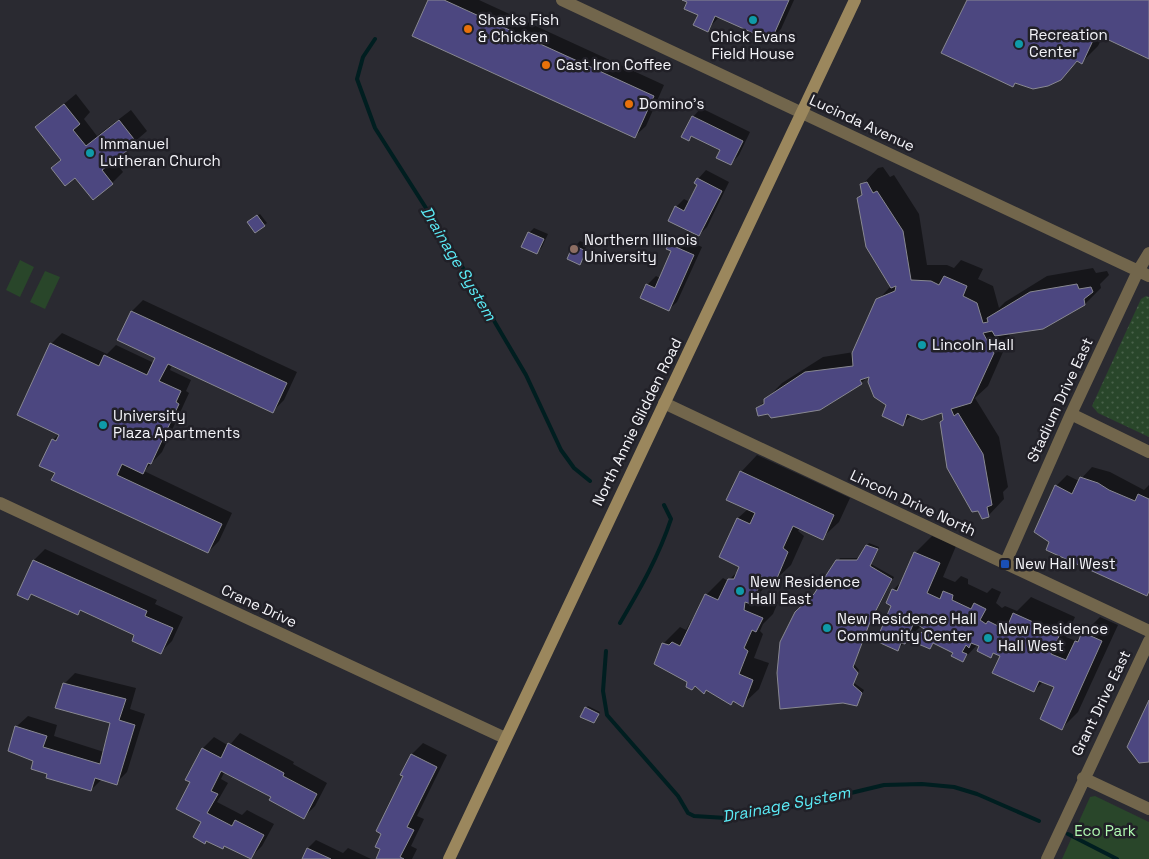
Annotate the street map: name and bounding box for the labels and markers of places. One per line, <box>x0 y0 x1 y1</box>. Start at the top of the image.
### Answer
place label: Sharks Fish & Chicken <box>478 10 559 46</box>
marker: Chick Evans Field House <box>747 14 759 26</box>
marker: Sharks Fish & Chicken <box>462 23 474 35</box>
place label: Recreation Center <box>1029 25 1108 61</box>
place label: Chick Evans Field House <box>710 27 796 63</box>
marker: Recreation Center <box>1013 38 1025 50</box>
place label: Cast Iron Coffee <box>556 55 672 74</box>
marker: Cast Iron Coffee <box>540 59 552 71</box>
place label: Domino's <box>639 94 704 113</box>
marker: Domino's <box>623 98 635 110</box>
place label: Immanuel Lutheran Church <box>100 134 221 170</box>
marker: Immanuel Lutheran Church <box>84 147 96 159</box>
place label: Northern Illinois University <box>584 230 697 266</box>
marker: Northern Illinois University <box>568 243 580 255</box>
place label: Lincoln Hall <box>932 335 1014 354</box>
marker: Lincoln Hall <box>916 339 928 351</box>
place label: University Plaza Apartments <box>113 406 240 442</box>
marker: University Plaza Apartments <box>97 419 109 431</box>
place label: New Hall West <box>1015 554 1116 573</box>
marker: New Hall West <box>999 558 1011 570</box>
place label: New Residence Hall East <box>750 572 860 608</box>
marker: New Residence Hall East <box>734 585 746 597</box>
place label: New Residence Hall Community Center <box>837 609 977 645</box>
place label: New Residence Hall West <box>998 619 1108 655</box>
marker: New Residence Hall Community Center <box>821 622 833 634</box>
marker: New Residence Hall West <box>982 632 994 644</box>

